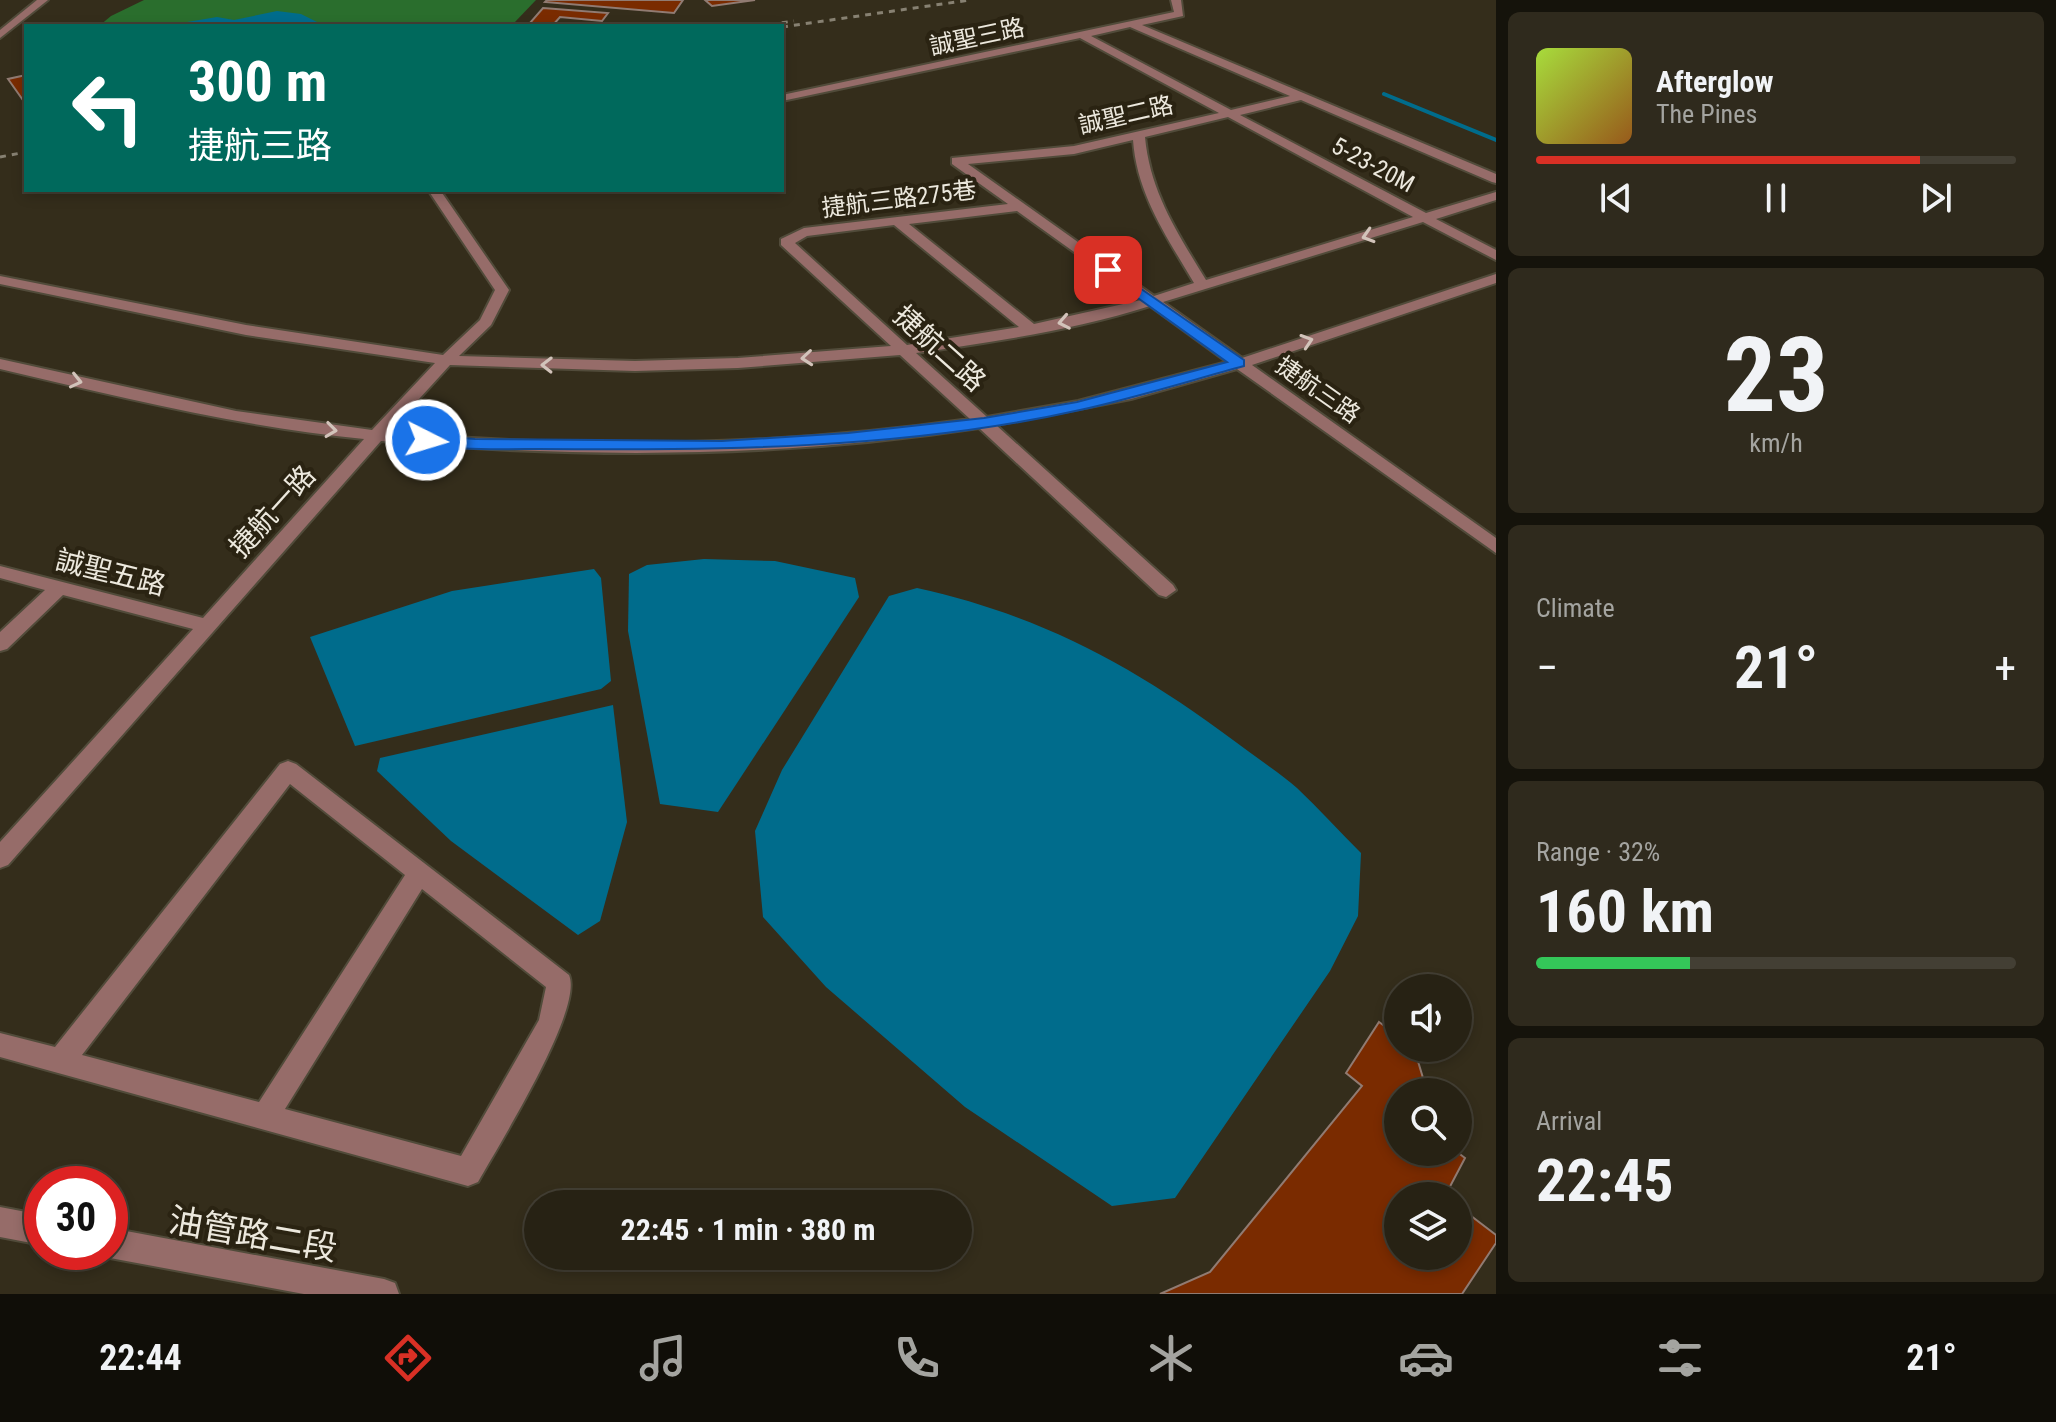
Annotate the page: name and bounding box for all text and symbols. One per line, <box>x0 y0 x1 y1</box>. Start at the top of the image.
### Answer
street label: 誠聖三路 <box>927 13 1027 61</box>
text: 300 m <box>188 49 327 115</box>
icon: left <box>56 56 160 160</box>
text: Afterglow <box>1656 64 1774 99</box>
street label: 誠聖二路 <box>1076 91 1176 139</box>
text: The Pines <box>1656 99 1757 129</box>
text: 捷航三路 <box>188 125 332 167</box>
street label: 5-23-20M <box>1327 132 1419 198</box>
street label: 捷航三路275巷 <box>820 176 978 222</box>
icon: previous <box>1594 176 1638 220</box>
icon: pause <box>1754 176 1798 220</box>
icon: next <box>1914 176 1958 220</box>
one-way arrow <box>1362 227 1375 243</box>
pin <box>1074 236 1142 304</box>
icon: arrive <box>1086 248 1130 292</box>
street label: 捷航二路 <box>887 299 992 398</box>
one-way arrow <box>1058 313 1071 330</box>
text: 23 <box>1723 315 1829 436</box>
one-way arrow <box>1300 334 1313 350</box>
one-way arrow <box>800 349 813 366</box>
street label: 捷航三路 <box>1271 351 1365 429</box>
one-way arrow <box>540 356 553 374</box>
one-way arrow <box>69 372 82 389</box>
position arrow <box>384 398 468 482</box>
one-way arrow <box>324 421 338 438</box>
text: km/h <box>1749 428 1803 458</box>
street label: 捷航一路 <box>223 459 322 564</box>
street label: 誠聖五路 <box>53 543 169 602</box>
text: Climate <box>1536 593 1615 623</box>
text: 21° <box>1734 632 1818 703</box>
text: − <box>1536 642 1558 694</box>
text: + <box>1994 642 2016 694</box>
text: Range · 32% <box>1536 837 1660 867</box>
text: 160 km <box>1536 876 1714 947</box>
map controls <box>1384 974 1472 1270</box>
button: sound <box>1384 974 1472 1062</box>
button: search <box>1384 1078 1472 1166</box>
text: Arrival <box>1536 1106 1602 1136</box>
text: 22:45 <box>1536 1145 1674 1216</box>
speed limit sign: 30 <box>24 1166 128 1270</box>
button: layers <box>1384 1182 1472 1270</box>
street label: 油管路二段 <box>166 1200 340 1268</box>
text: 22:45 · 1 min · 380 m <box>621 1212 875 1247</box>
icon: directions <box>380 1330 436 1386</box>
icon: music <box>635 1330 691 1386</box>
icon: phone <box>889 1330 945 1386</box>
icon: climate <box>1143 1330 1199 1386</box>
icon: car <box>1398 1330 1454 1386</box>
icon: filters <box>1652 1330 1708 1386</box>
text: 22:44 <box>99 1337 182 1379</box>
text: 21° <box>1906 1337 1957 1379</box>

